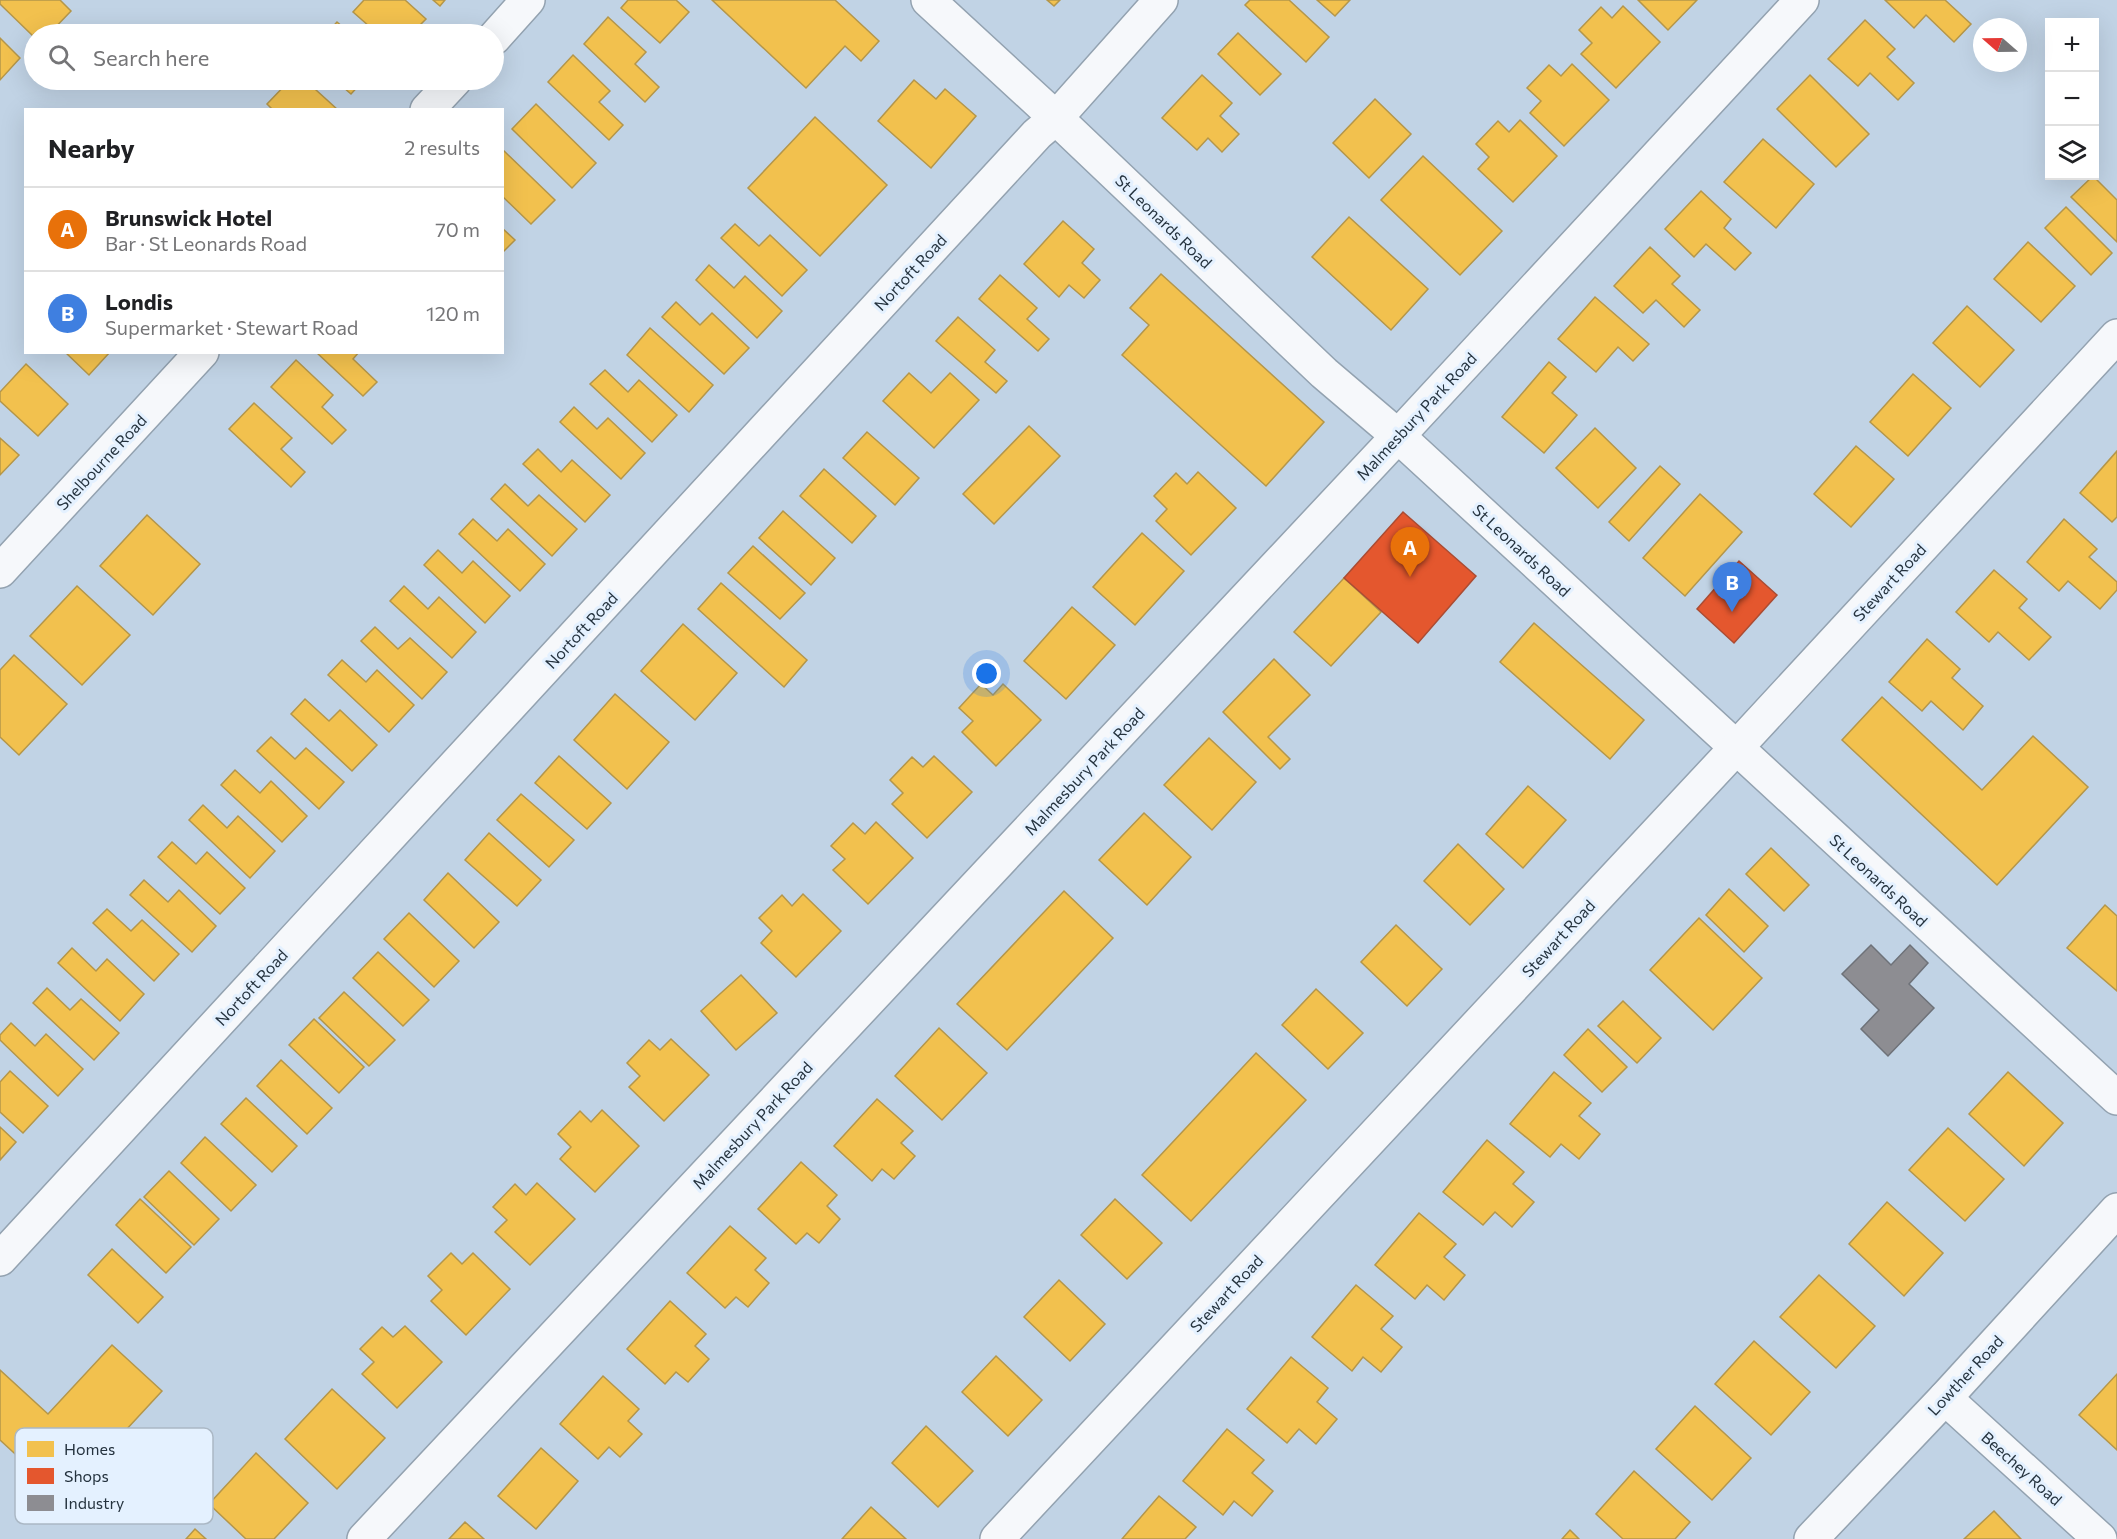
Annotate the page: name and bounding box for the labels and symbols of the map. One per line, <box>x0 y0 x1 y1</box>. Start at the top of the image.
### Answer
north arrow <box>1973 18 2027 72</box>
street label: St Leonards Road <box>1112 170 1216 272</box>
street label: Nortoft Road <box>870 230 950 314</box>
street label: Malmesbury Park Road <box>1352 348 1480 484</box>
street label: Shelbourne Road <box>52 410 150 514</box>
street label: St Leonards Road <box>1469 500 1575 600</box>
pin: A <box>1390 528 1430 577</box>
street label: Stewart Road <box>1849 540 1929 624</box>
pin: B <box>1712 562 1752 612</box>
street label: Nortoft Road <box>541 588 621 672</box>
your location <box>972 659 1001 688</box>
street label: Malmesbury Park Road <box>1020 703 1148 839</box>
street label: St Leonards Road <box>1826 830 1932 930</box>
street label: Stewart Road <box>1518 896 1598 980</box>
street label: Nortoft Road <box>211 945 291 1029</box>
street label: Malmesbury Park Road <box>688 1057 816 1193</box>
street label: Stewart Road <box>1186 1251 1266 1335</box>
street label: Lowther Road <box>1923 1331 2007 1419</box>
street label: Beechey Road <box>1978 1427 2066 1509</box>
legend <box>15 1428 213 1524</box>
text: Homes <box>64 1439 115 1458</box>
text: Shops <box>64 1466 109 1485</box>
text: Industry <box>64 1493 124 1512</box>

